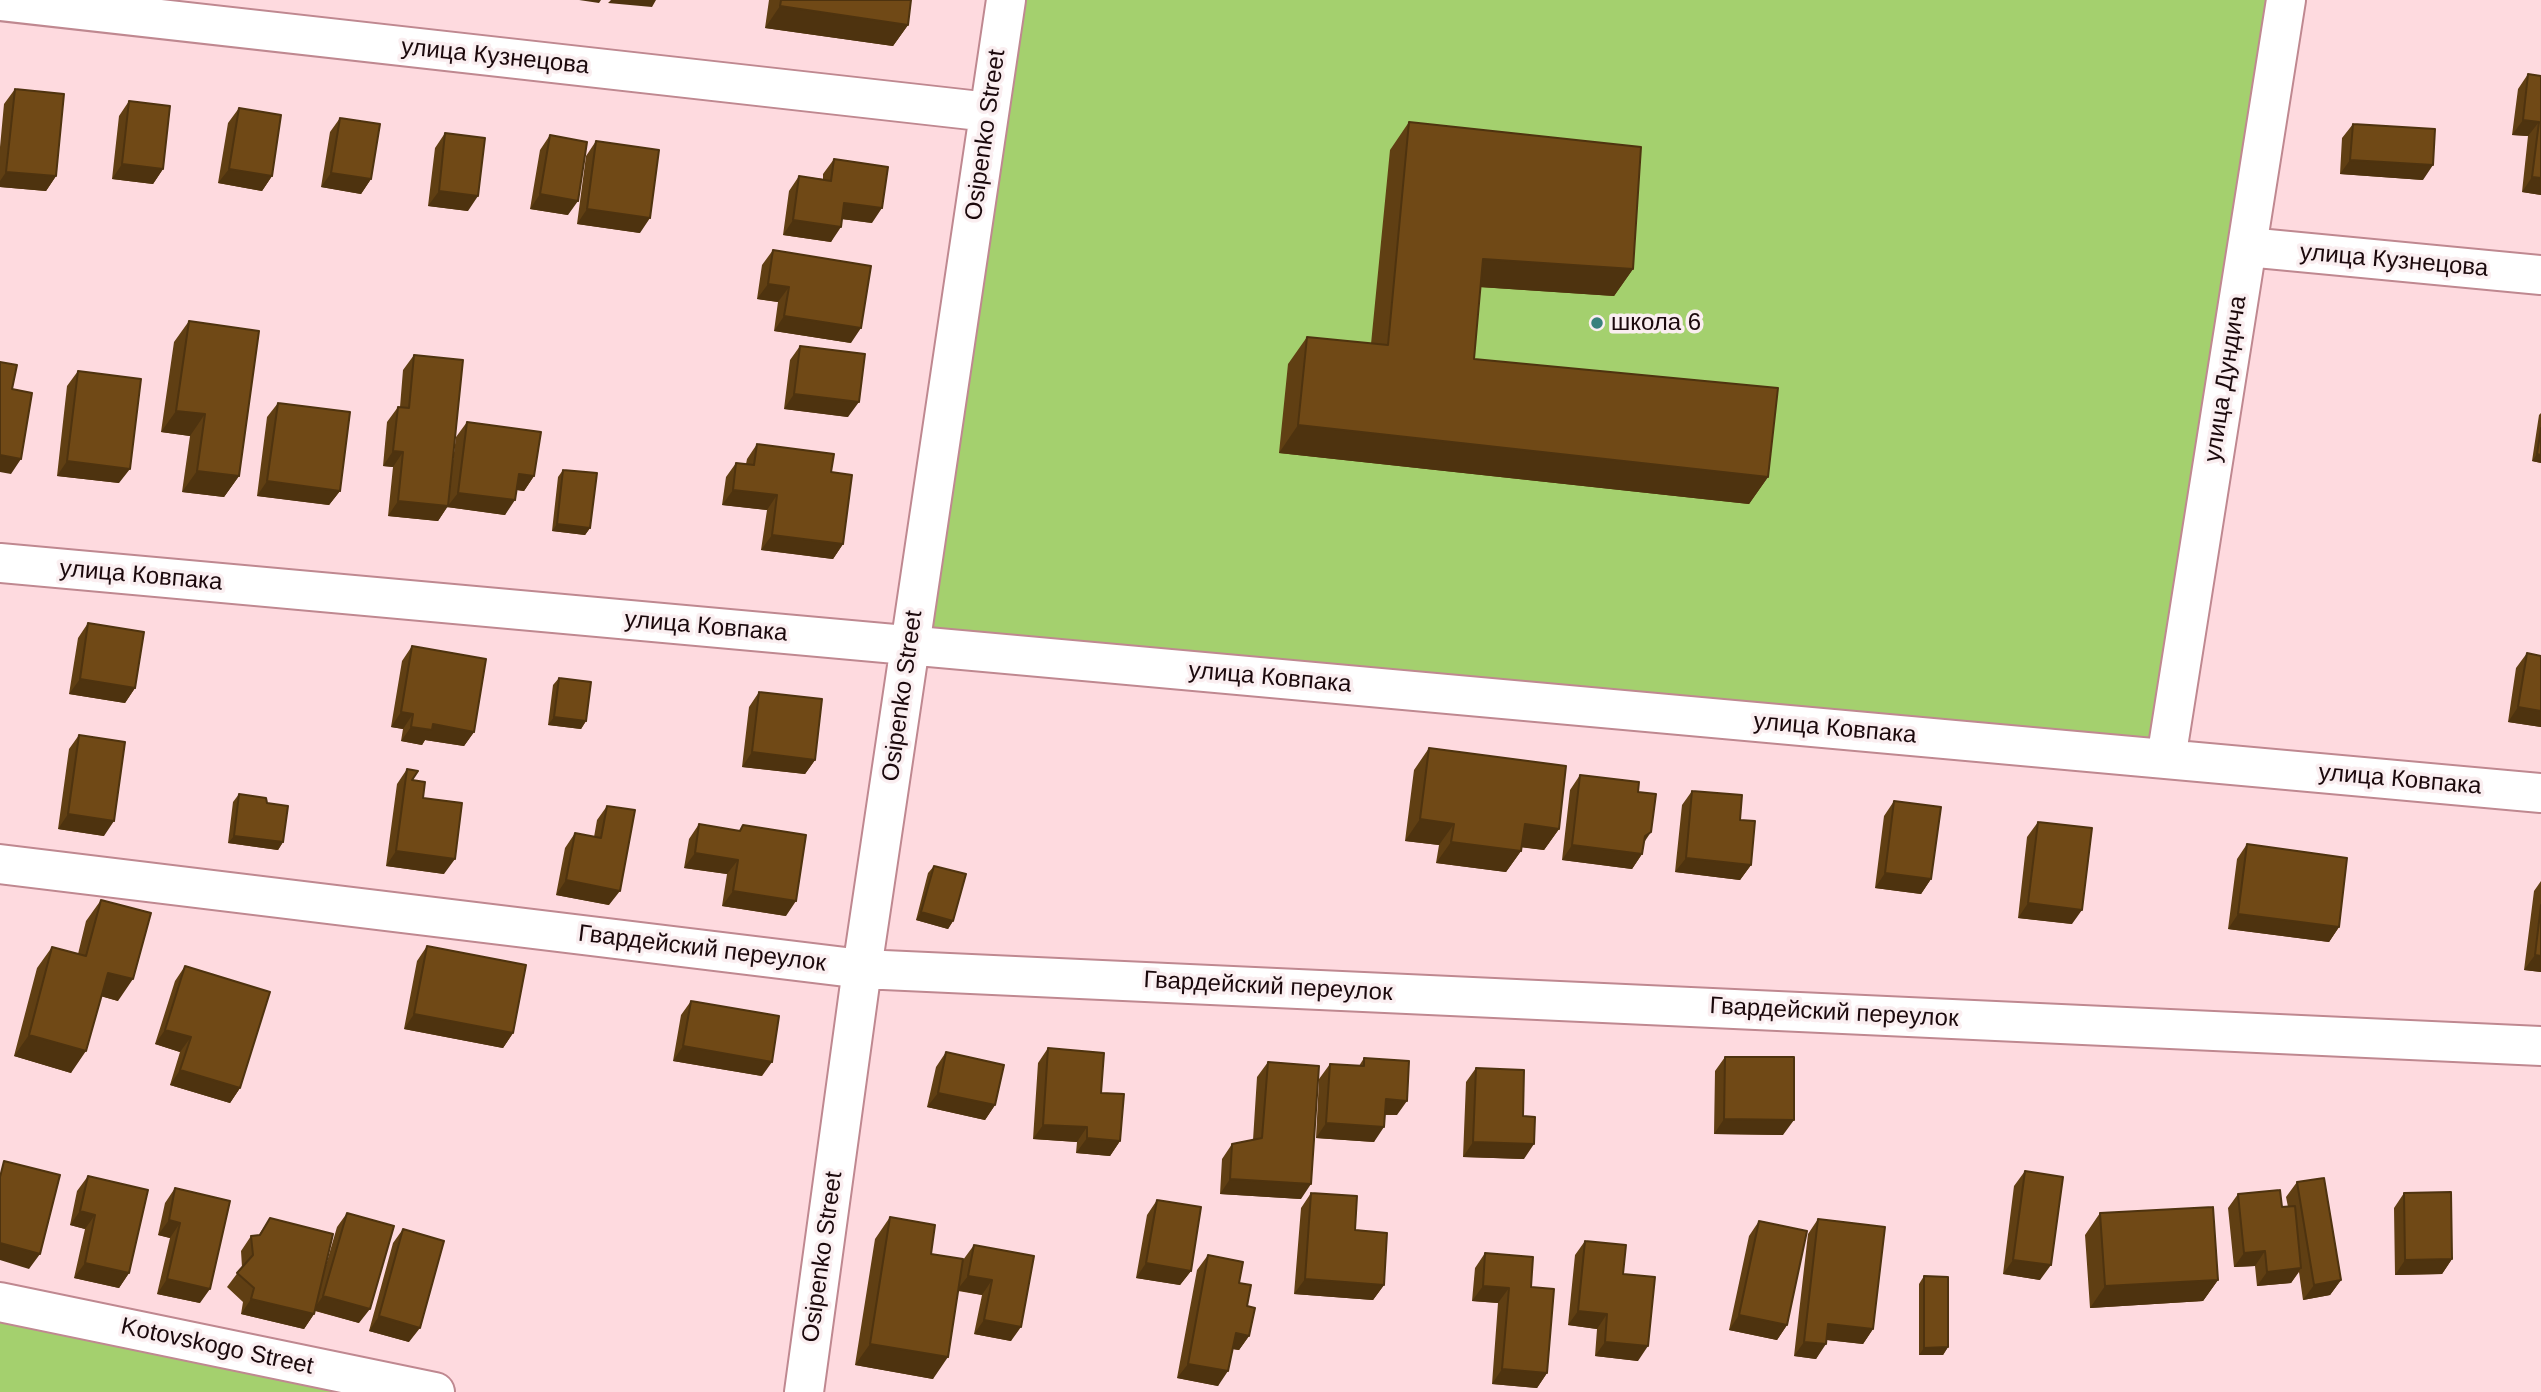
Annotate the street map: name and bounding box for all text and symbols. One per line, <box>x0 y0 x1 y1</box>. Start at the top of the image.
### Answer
street label: улица Кузнецова <box>400 33 590 81</box>
street label: Osipenko Street <box>960 48 1012 222</box>
street label: улица Кузнецова <box>2299 238 2489 284</box>
street label: улица Дундича <box>2199 294 2253 464</box>
place label: школа 6 <box>1611 309 1701 337</box>
marker: школа 6 <box>1589 315 1605 331</box>
street label: улица Ковпака <box>58 555 224 597</box>
street label: улица Ковпака <box>623 606 789 648</box>
street label: Osipenko Street <box>877 609 929 783</box>
street label: улица Ковпака <box>1187 657 1353 699</box>
street label: улица Ковпака <box>1752 708 1918 750</box>
street label: улица Ковпака <box>2317 759 2483 801</box>
street label: Гвардейский переулок <box>576 920 828 978</box>
street label: Гвардейский переулок <box>1143 966 1393 1008</box>
street label: Гвардейский переулок <box>1709 992 1959 1034</box>
street label: Osipenko Street <box>797 1170 849 1344</box>
street label: Kotovskogo Street <box>118 1313 316 1381</box>

